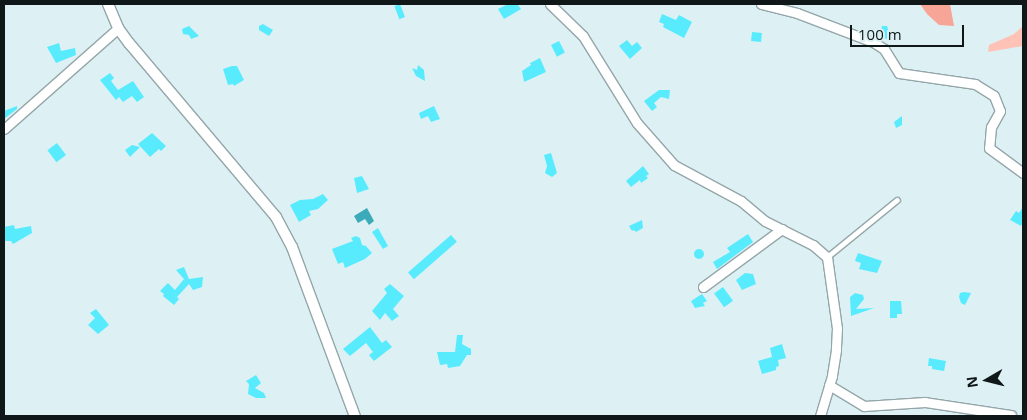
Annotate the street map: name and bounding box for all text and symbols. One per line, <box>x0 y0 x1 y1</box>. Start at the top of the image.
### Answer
scale bar <box>852 15 966 47</box>
text: 100 m <box>858 24 902 44</box>
north arrow <box>962 355 1012 405</box>
text: N <box>961 375 982 389</box>

